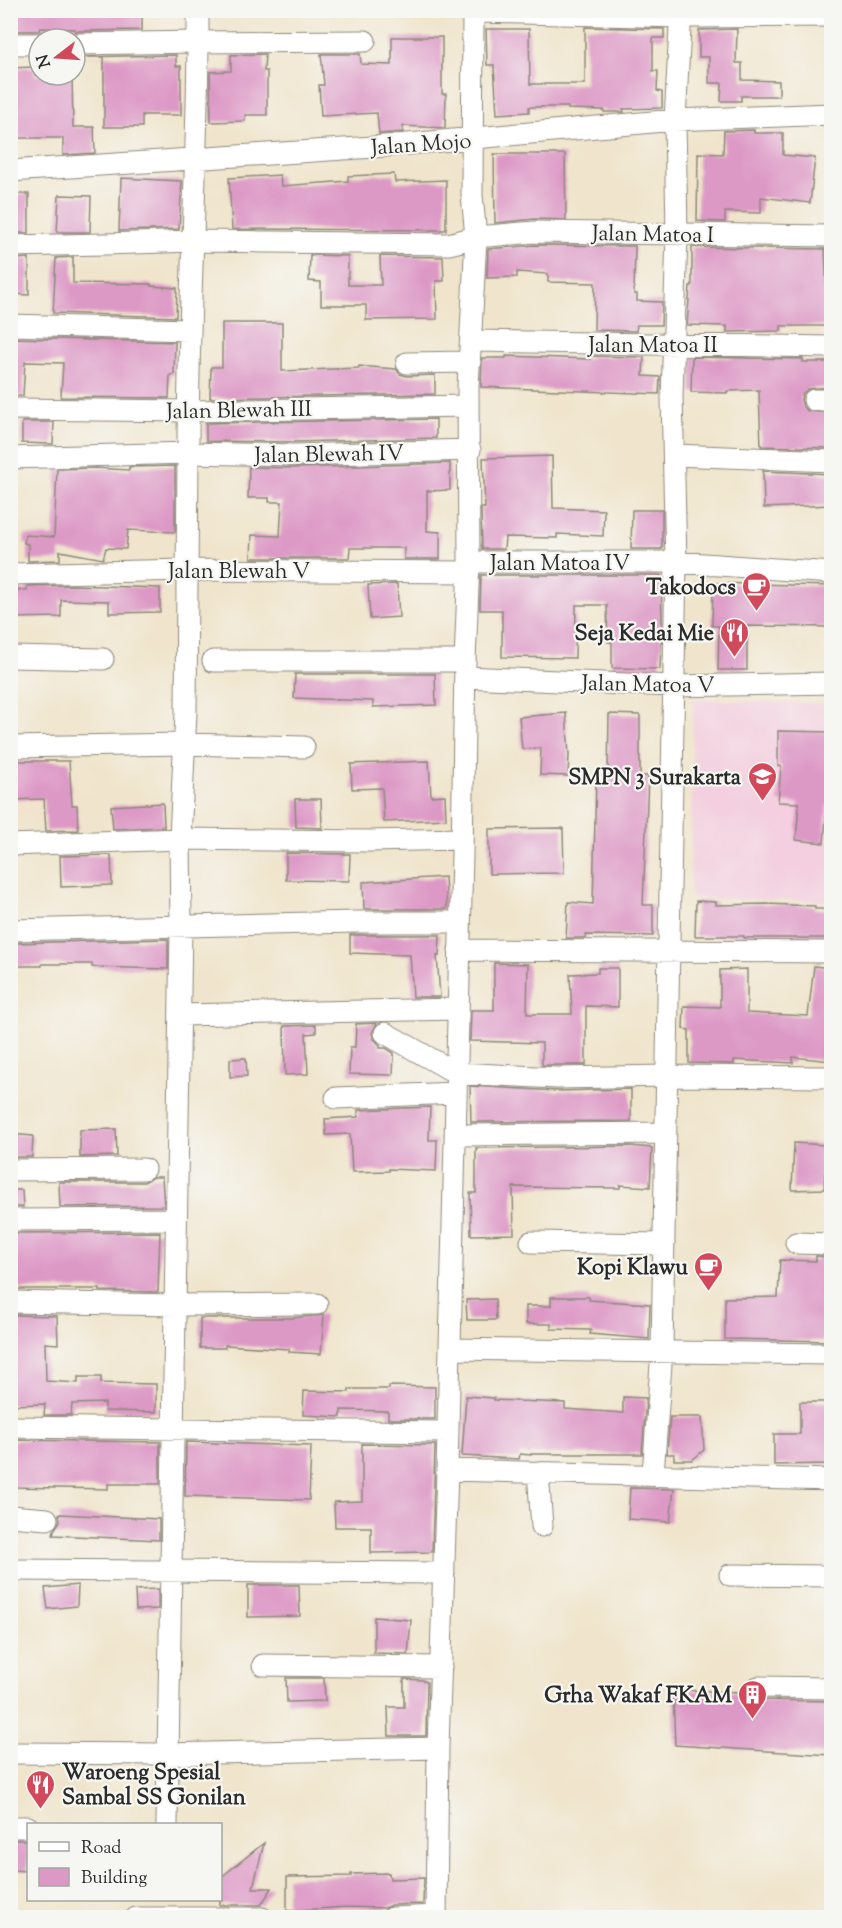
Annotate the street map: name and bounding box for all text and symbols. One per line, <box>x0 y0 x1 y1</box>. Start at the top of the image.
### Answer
north arrow <box>27 27 87 87</box>
text: N <box>32 51 58 70</box>
street label: Jalan Mojo <box>369 127 472 166</box>
street label: Jalan Matoa I <box>591 219 714 253</box>
street label: Jalan Matoa II <box>587 331 718 363</box>
street label: Jalan Blewah III <box>165 395 312 429</box>
street label: Jalan Blewah IV <box>253 439 404 473</box>
street label: Jalan Matoa IV <box>489 549 630 581</box>
street label: Jalan Blewah V <box>167 557 310 589</box>
cafe icon: Takodocs <box>741 570 773 612</box>
place label: Takodocs <box>646 573 736 605</box>
restaurant icon: Seja Kedai Mie <box>719 616 751 658</box>
place label: Seja Kedai Mie <box>575 619 714 651</box>
street label: Jalan Matoa V <box>580 669 715 703</box>
school or university icon: SMPN 3 Surakarta <box>746 760 778 802</box>
place label: SMPN 3 Surakarta <box>568 763 742 795</box>
cafe icon: Kopi Klawu <box>693 1250 725 1292</box>
place label: Kopi Klawu <box>577 1253 688 1285</box>
building icon: Grha Wakaf FKAM <box>737 1678 769 1720</box>
place label: Grha Wakaf FKAM <box>544 1681 733 1713</box>
place label: Waroeng Spesial Sambal SS Gonilan <box>62 1758 246 1815</box>
restaurant icon: Waroeng Spesial Sambal SS Gonilan <box>25 1768 57 1810</box>
legend <box>27 1823 222 1901</box>
text: Road <box>81 1836 121 1862</box>
text: Building <box>81 1866 147 1892</box>

